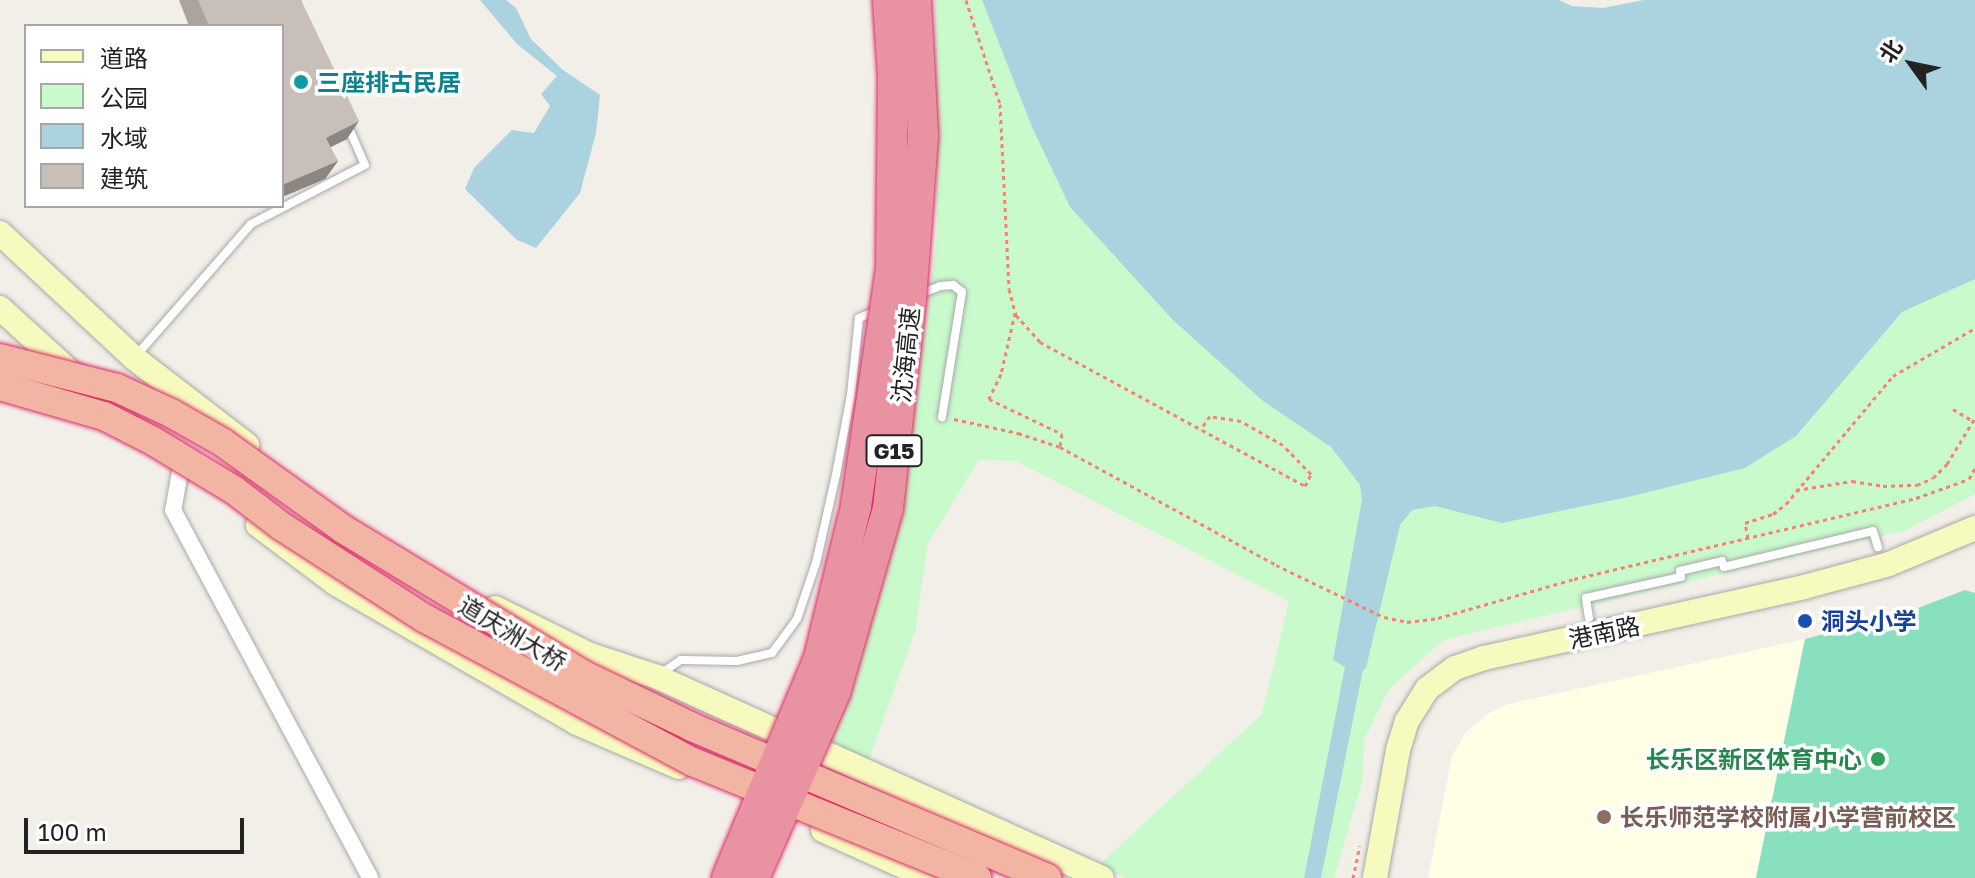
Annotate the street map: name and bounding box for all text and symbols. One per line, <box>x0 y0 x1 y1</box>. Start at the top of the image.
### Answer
legend <box>24 24 284 208</box>
north arrow <box>1871 24 1951 104</box>
text: 北 <box>1873 34 1908 67</box>
text: 道路 <box>100 43 148 72</box>
place label: 三座排古民居 <box>317 68 461 96</box>
marker: 三座排古民居 <box>292 73 310 91</box>
text: 公园 <box>100 83 148 112</box>
text: 水域 <box>100 123 148 152</box>
text: 建筑 <box>100 163 148 192</box>
street label: 沈海高速 <box>886 306 924 404</box>
road number: G15 <box>864 433 924 469</box>
street label: 道庆洲大桥 <box>454 590 572 676</box>
place label: 洞头小学 <box>1821 607 1917 635</box>
street label: 港南路 <box>1566 610 1642 654</box>
marker: 洞头小学 <box>1796 612 1814 630</box>
place label: 长乐区新区体育中心 <box>1646 745 1862 773</box>
marker: 长乐区新区体育中心 <box>1869 750 1887 768</box>
scale bar <box>28 802 248 852</box>
place label: 长乐师范学校附属小学营前校区 <box>1620 803 1956 831</box>
marker: 长乐师范学校附属小学营前校区 <box>1595 808 1613 826</box>
text: 100 m <box>38 817 107 846</box>

